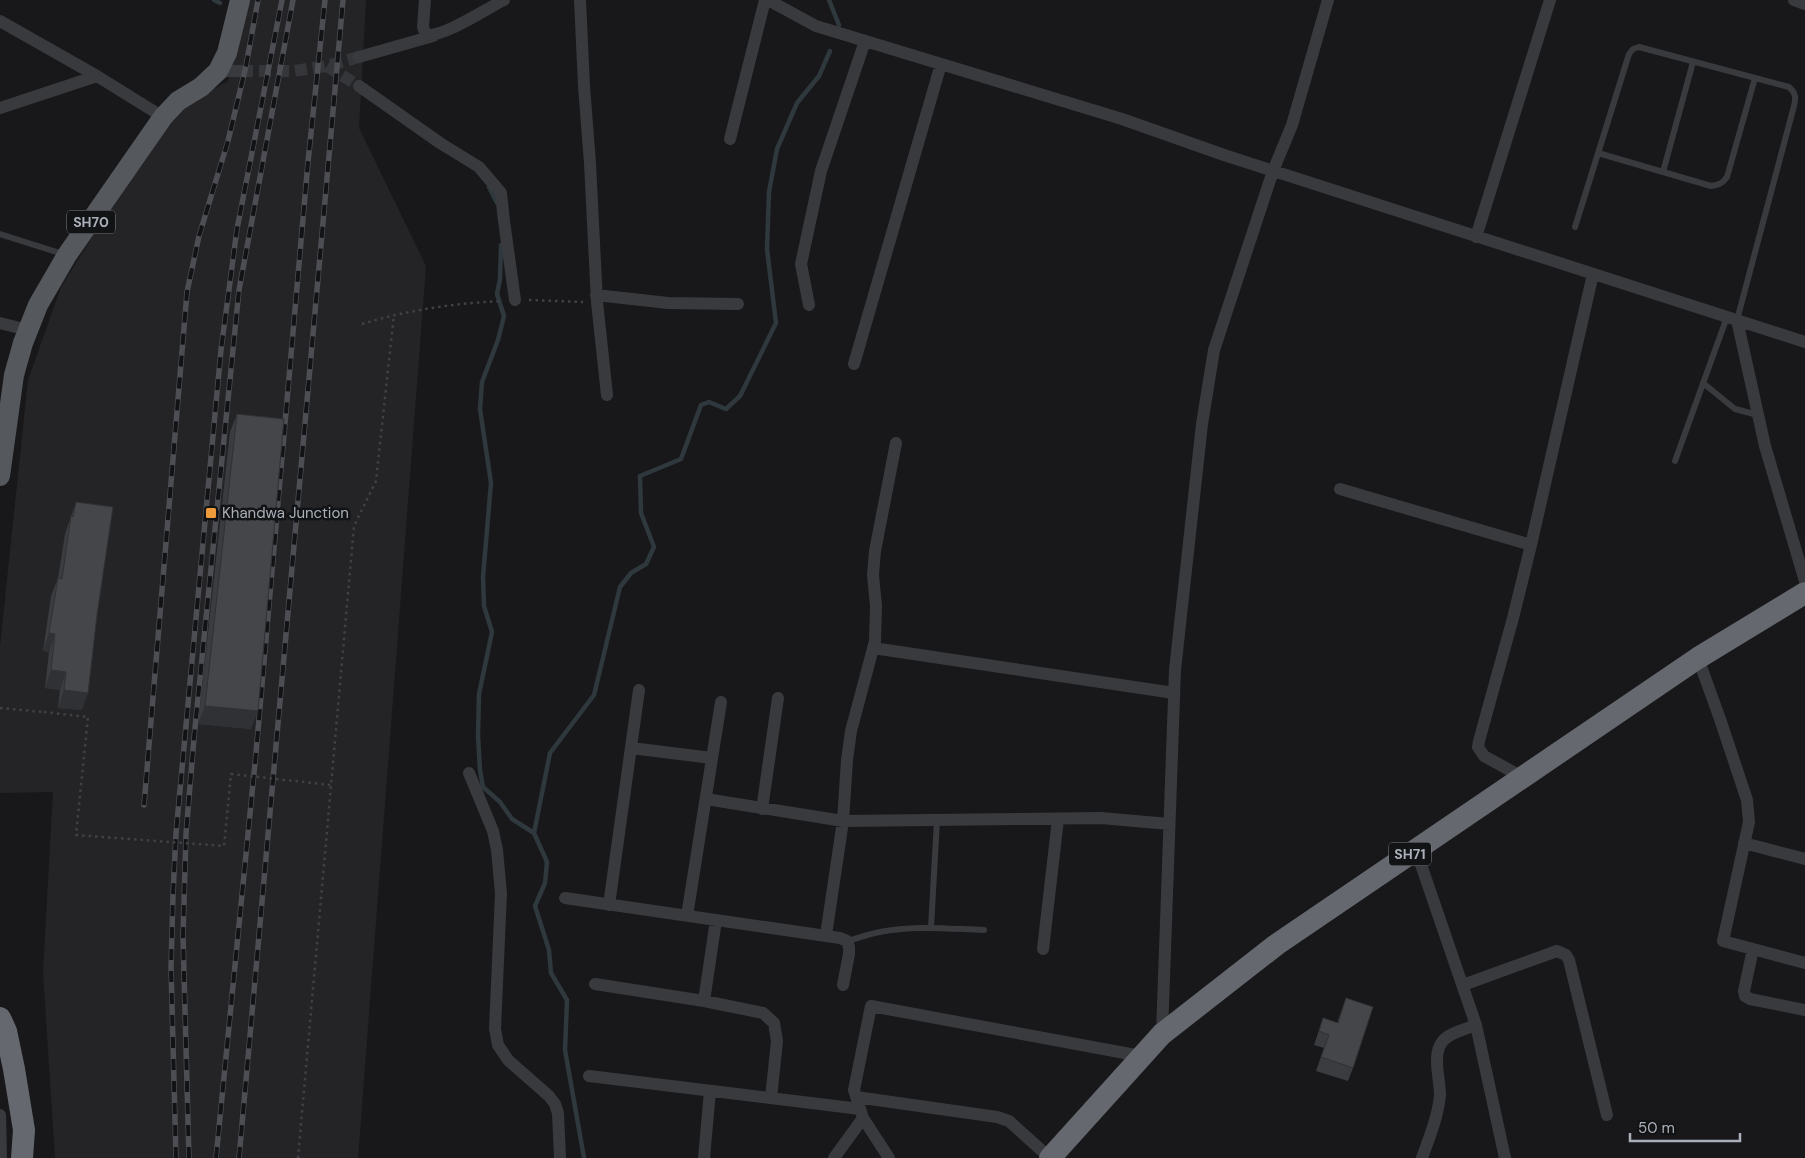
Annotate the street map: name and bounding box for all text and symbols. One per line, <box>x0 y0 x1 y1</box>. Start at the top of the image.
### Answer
road number: SH70 <box>67 210 115 233</box>
place label: Khandwa Junction <box>222 503 349 523</box>
marker: Khandwa Junction <box>204 506 218 520</box>
road number: SH71 <box>1389 842 1431 866</box>
scale bar <box>1630 1110 1740 1142</box>
text: 50 m <box>1638 1118 1675 1138</box>

